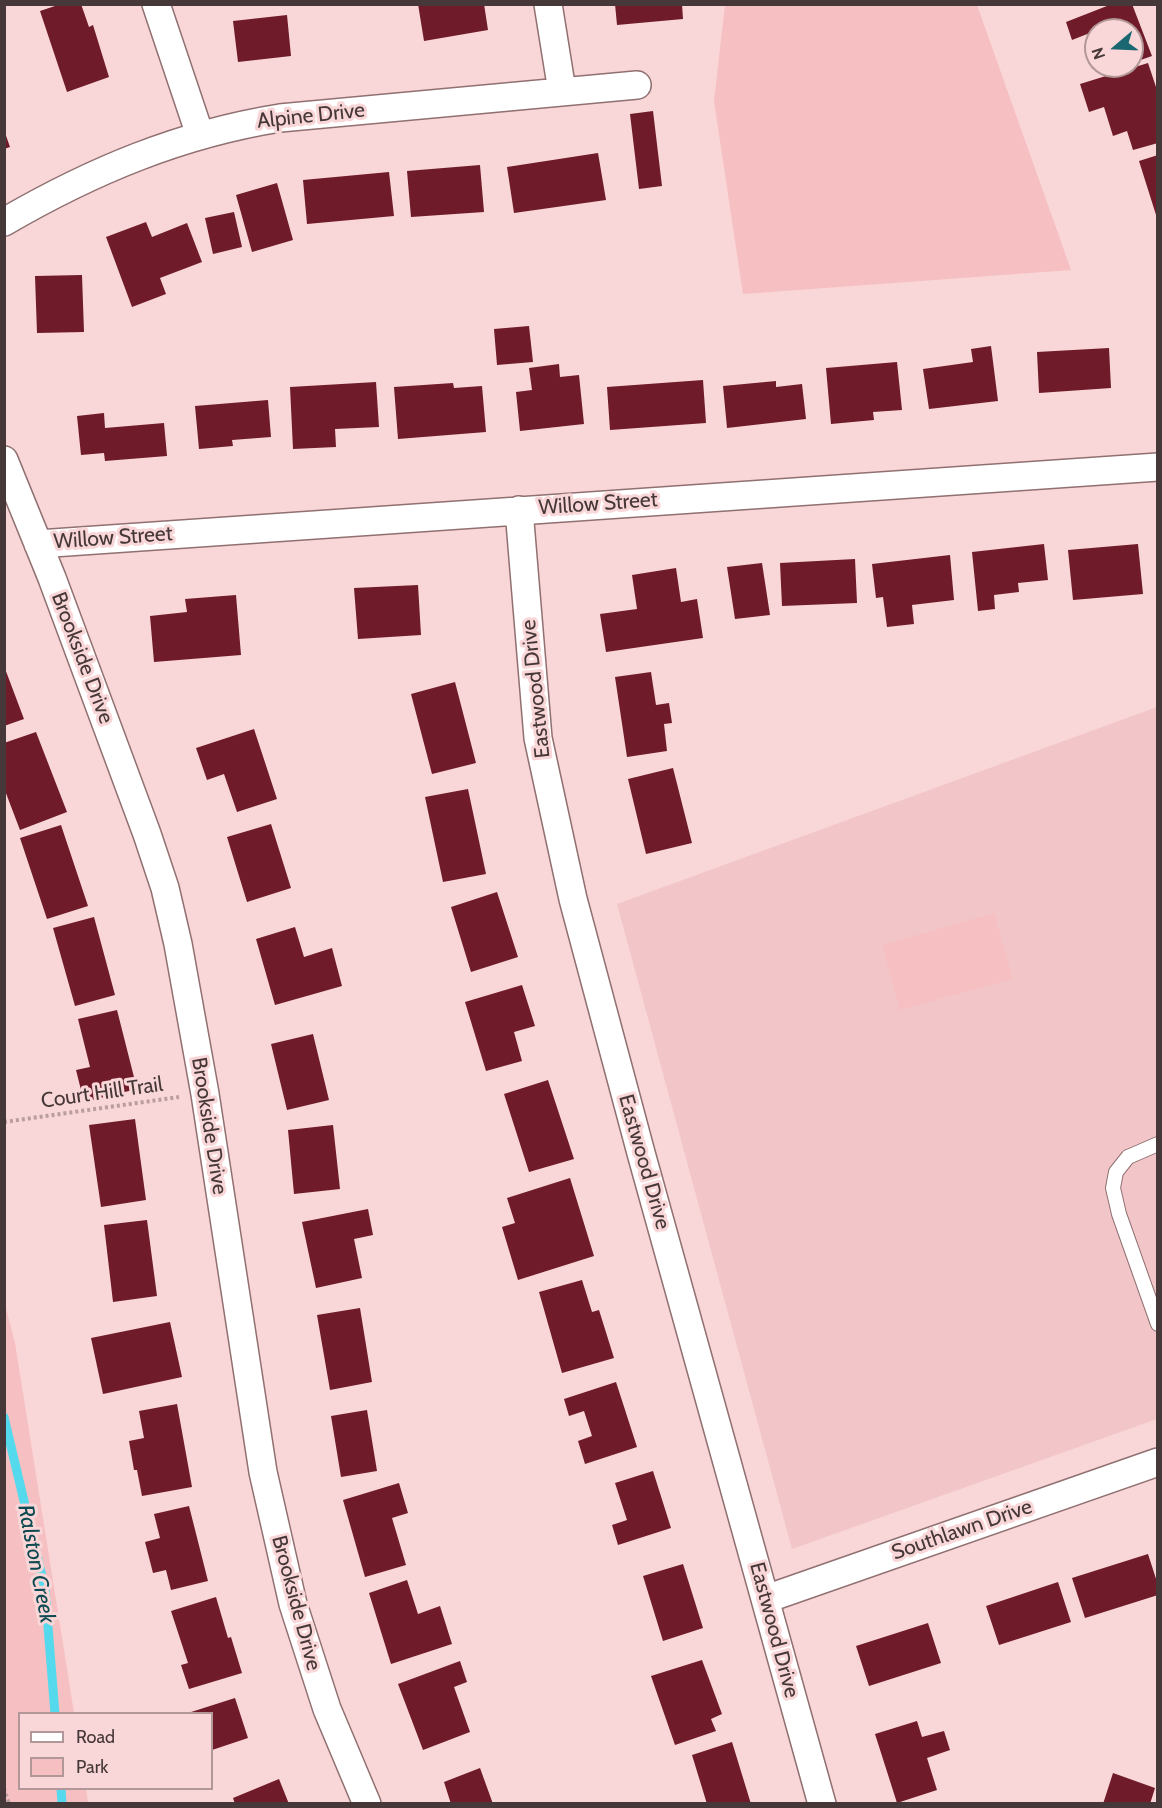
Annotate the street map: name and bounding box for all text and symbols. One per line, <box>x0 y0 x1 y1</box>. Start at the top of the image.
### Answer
north arrow <box>1084 18 1144 78</box>
text: N <box>1088 45 1109 62</box>
street label: Alpine Drive <box>256 98 366 134</box>
street label: Willow Street <box>538 487 658 521</box>
street label: Willow Street <box>53 521 173 555</box>
street label: Brookside Drive <box>45 589 119 727</box>
street label: Eastwood Drive <box>516 618 556 760</box>
street label: Brookside Drive <box>186 1056 232 1196</box>
street label: Court Hill Trail <box>40 1072 164 1114</box>
street label: Eastwood Drive <box>613 1092 675 1232</box>
street label: Southlawn Drive <box>888 1494 1036 1566</box>
water label: Ralston Creek <box>12 1503 60 1625</box>
street label: Brookside Drive <box>266 1533 326 1673</box>
street label: Eastwood Drive <box>744 1560 804 1700</box>
legend <box>18 1712 213 1790</box>
text: Road <box>76 1726 115 1748</box>
text: Park <box>76 1756 108 1778</box>

